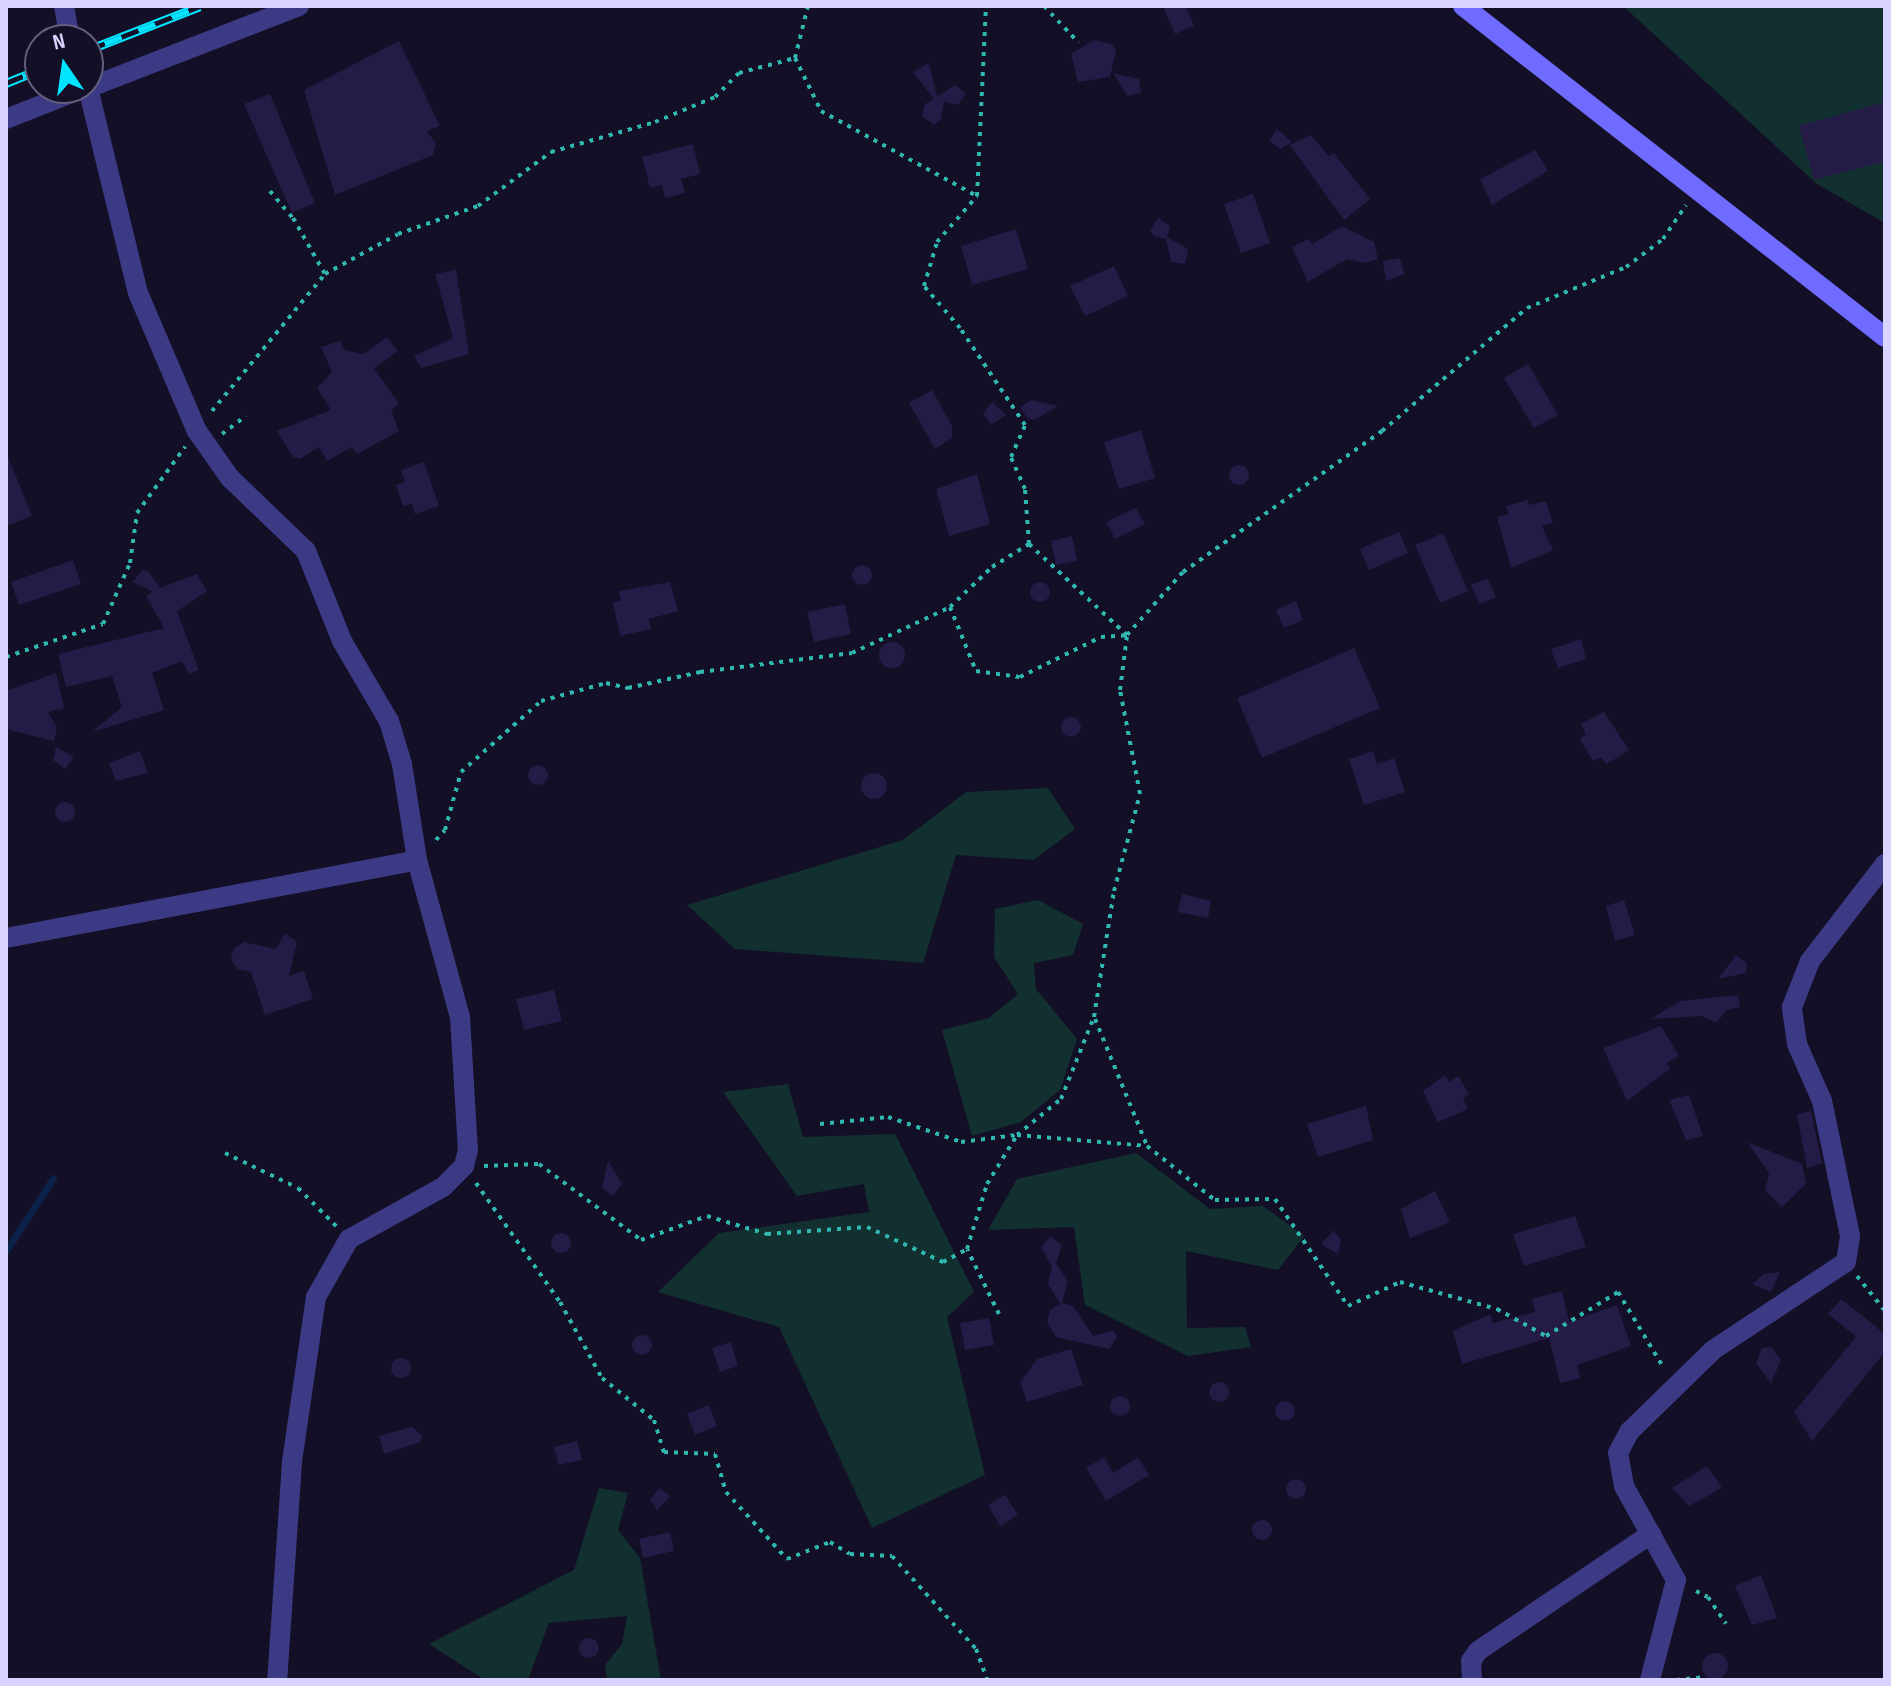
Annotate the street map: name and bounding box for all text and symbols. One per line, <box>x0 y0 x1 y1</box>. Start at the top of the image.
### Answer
north arrow <box>24 24 104 104</box>
text: N <box>50 28 68 57</box>

